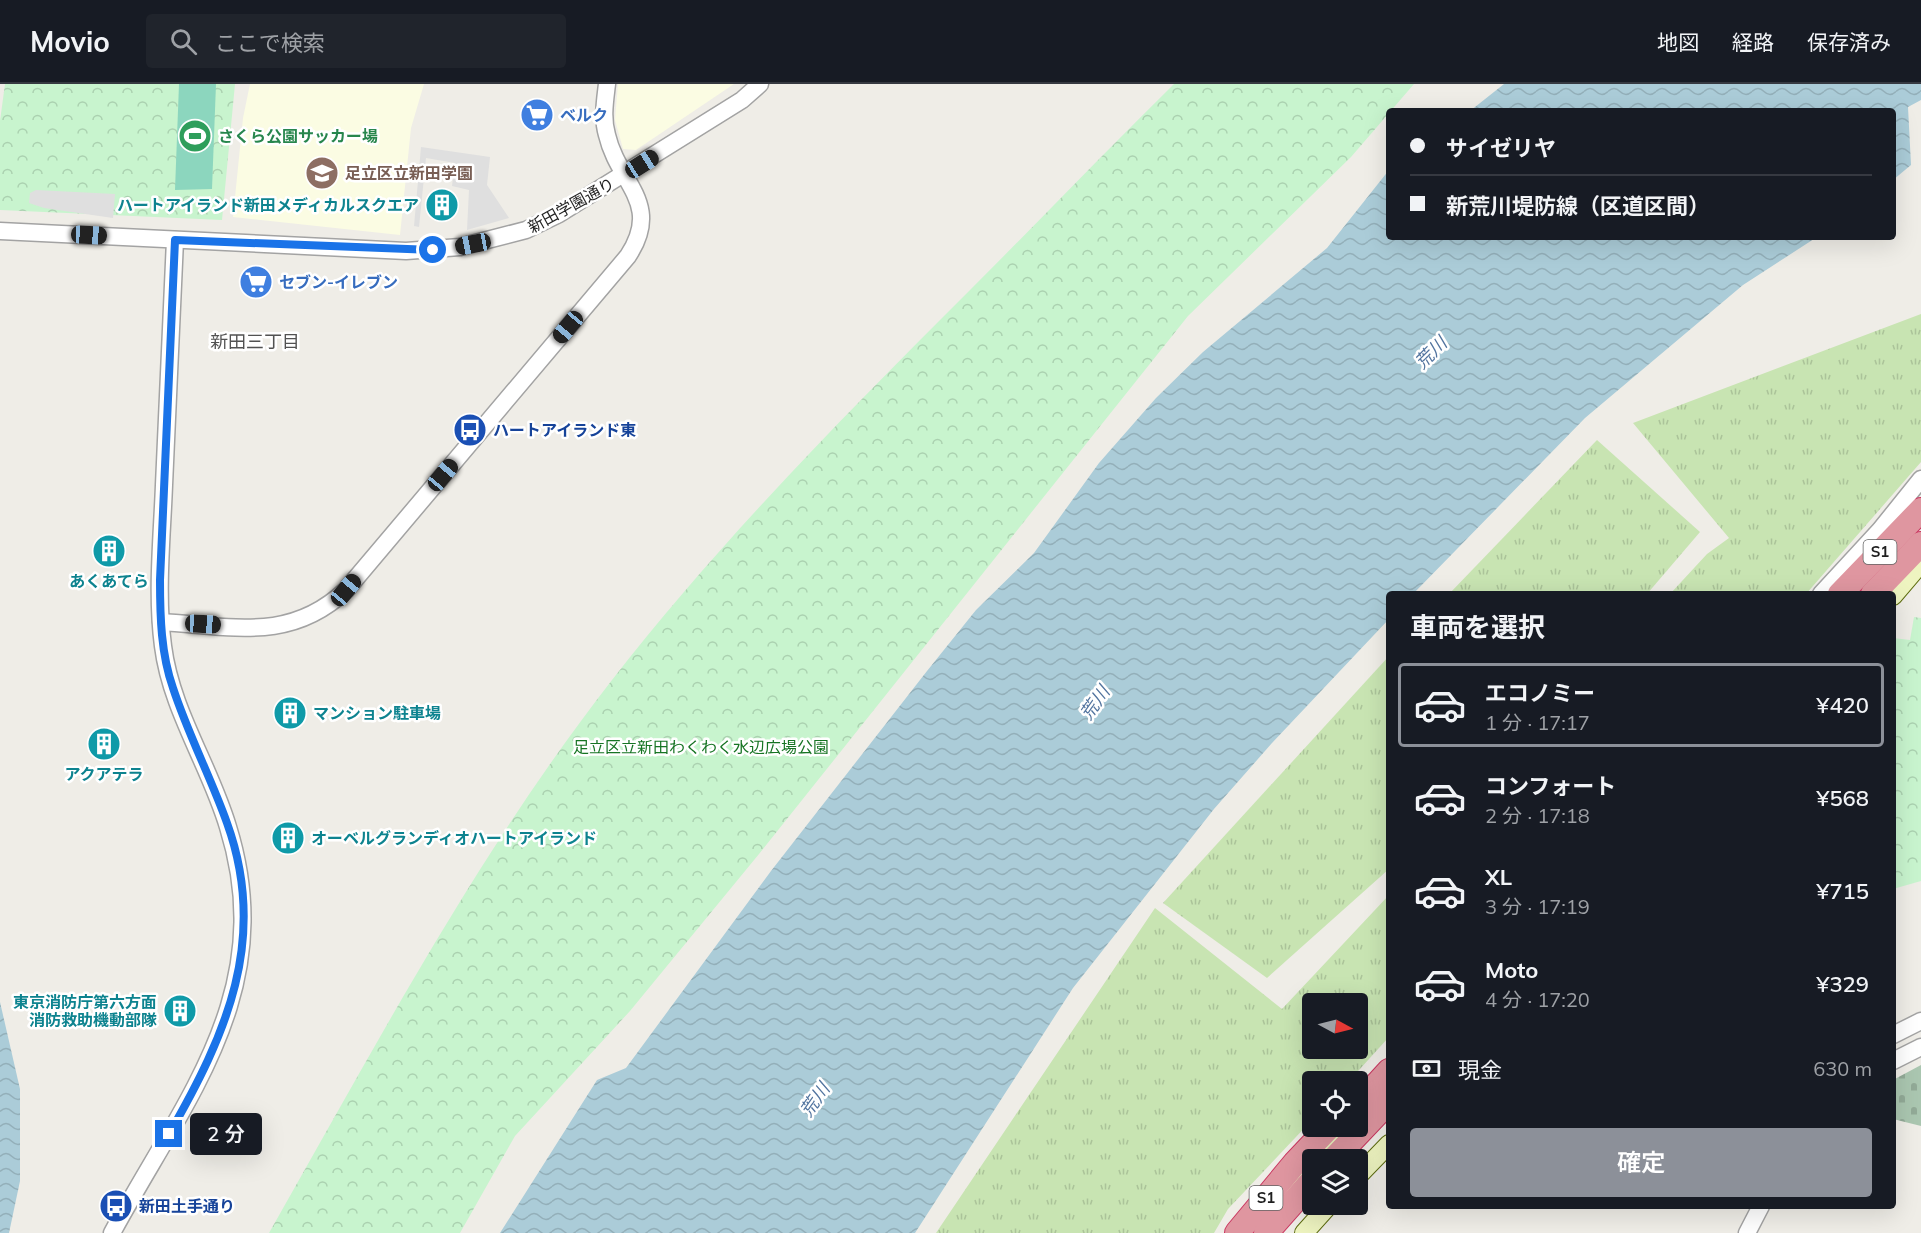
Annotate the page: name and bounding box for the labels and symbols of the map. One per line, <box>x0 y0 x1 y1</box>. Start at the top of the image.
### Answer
supermarket icon: ベルク <box>519 97 555 133</box>
place label: ベルク <box>560 105 608 125</box>
sports icon: さくら公園サッカー場 <box>177 118 213 154</box>
place label: さくら公園サッカー場 <box>218 126 378 146</box>
car <box>622 147 662 181</box>
school or university icon: 足立区立新田学園 <box>304 155 340 191</box>
place label: 足立区立新田学園 <box>345 163 473 183</box>
street label: 新田学園通り <box>524 173 618 237</box>
building icon: ハートアイランド新田メディカルスクエア <box>424 187 460 223</box>
place label: ハートアイランド新田メディカルスクエア <box>117 195 419 215</box>
car <box>71 225 107 245</box>
car <box>454 232 492 256</box>
route start <box>419 236 446 263</box>
supermarket icon: セブン-イレブン <box>238 264 274 300</box>
place label: セブン-イレブン <box>279 272 398 292</box>
car <box>550 307 586 347</box>
district label: 新田三丁目 <box>210 330 300 353</box>
water label: 荒川 <box>1410 330 1453 374</box>
bus stop icon: ハートアイランド東 <box>452 412 488 448</box>
place label: ハートアイランド東 <box>493 420 636 440</box>
car <box>425 455 461 495</box>
building icon: あくあてら <box>91 533 127 569</box>
road number: S1 <box>1864 540 1896 564</box>
car <box>328 570 364 610</box>
place label: あくあてら <box>69 571 149 591</box>
car <box>185 614 221 634</box>
water label: 荒川 <box>1075 680 1115 724</box>
building icon: マンション駐車場 <box>272 695 308 731</box>
place label: マンション駐車場 <box>313 703 441 723</box>
building icon: アクアテラ <box>86 726 122 762</box>
park label: 足立区立新田わくわく水辺広場公園 <box>573 737 829 757</box>
place label: アクアテラ <box>64 764 144 784</box>
building icon: オーベルグランディオハートアイランド <box>270 820 306 856</box>
place label: オーベルグランディオハートアイランド <box>311 828 597 848</box>
place label: 東京消防庁第六方面 消防救助機動部隊 <box>13 992 157 1030</box>
building icon: 東京消防庁第六方面 消防救助機動部隊 <box>162 993 198 1029</box>
north arrow <box>1302 993 1368 1059</box>
water label: 荒川 <box>795 1077 835 1121</box>
callout: 2 分 <box>190 1113 262 1155</box>
route end <box>155 1120 182 1147</box>
road number: S1 <box>1250 1186 1282 1210</box>
bus stop icon: 新田土手通り <box>98 1188 134 1224</box>
place label: 新田土手通り <box>139 1196 235 1216</box>

